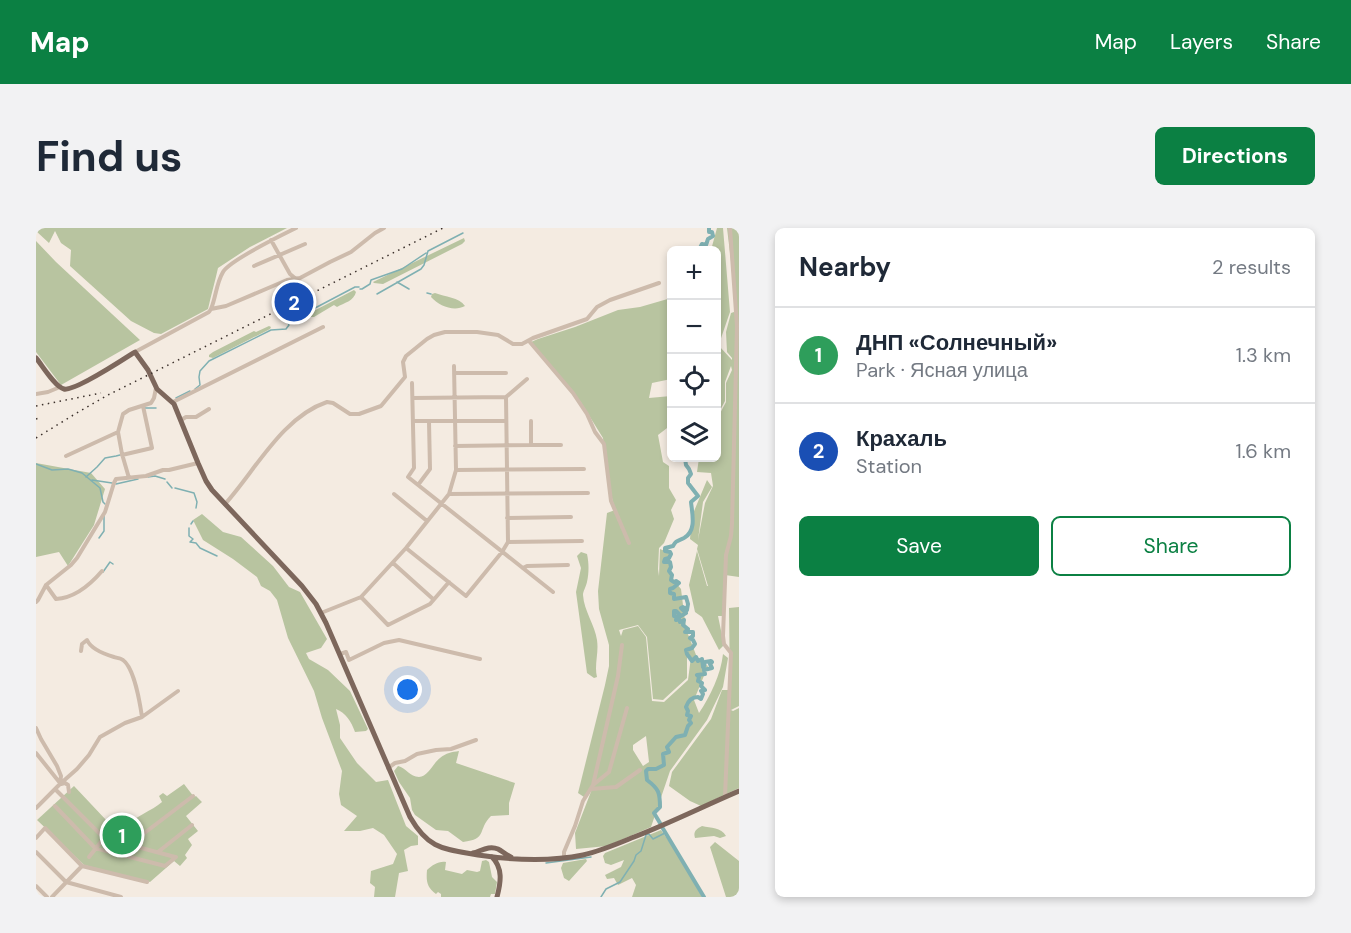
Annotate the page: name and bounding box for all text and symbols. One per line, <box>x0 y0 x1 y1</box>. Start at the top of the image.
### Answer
text: Map <box>30 24 90 61</box>
text: Map <box>1095 28 1137 56</box>
text: Layers <box>1170 28 1233 56</box>
text: Share <box>1266 28 1321 56</box>
button: Directions <box>1155 127 1315 185</box>
text: Find us <box>36 129 182 184</box>
map controls <box>667 246 721 462</box>
button: + <box>667 246 721 300</box>
text: Nearby <box>799 250 891 284</box>
text: 2 results <box>1212 254 1291 280</box>
pin: 2 <box>274 280 314 325</box>
button: − <box>667 300 721 354</box>
text: ДНП «Солнечный» <box>856 328 1057 357</box>
text: 1 <box>815 342 822 368</box>
text: 1.3 km <box>1236 342 1291 368</box>
button: locate <box>667 354 721 408</box>
text: Park · Ясная улица <box>856 357 1028 383</box>
button: layers <box>667 408 721 462</box>
text: Крахаль <box>856 424 947 453</box>
text: 2 <box>813 438 824 464</box>
text: 1.6 km <box>1236 438 1291 464</box>
text: Station <box>856 453 922 479</box>
button: Save <box>799 516 1039 576</box>
button: Share <box>1051 516 1291 576</box>
your location <box>393 675 422 704</box>
pin: 1 <box>102 812 142 858</box>

